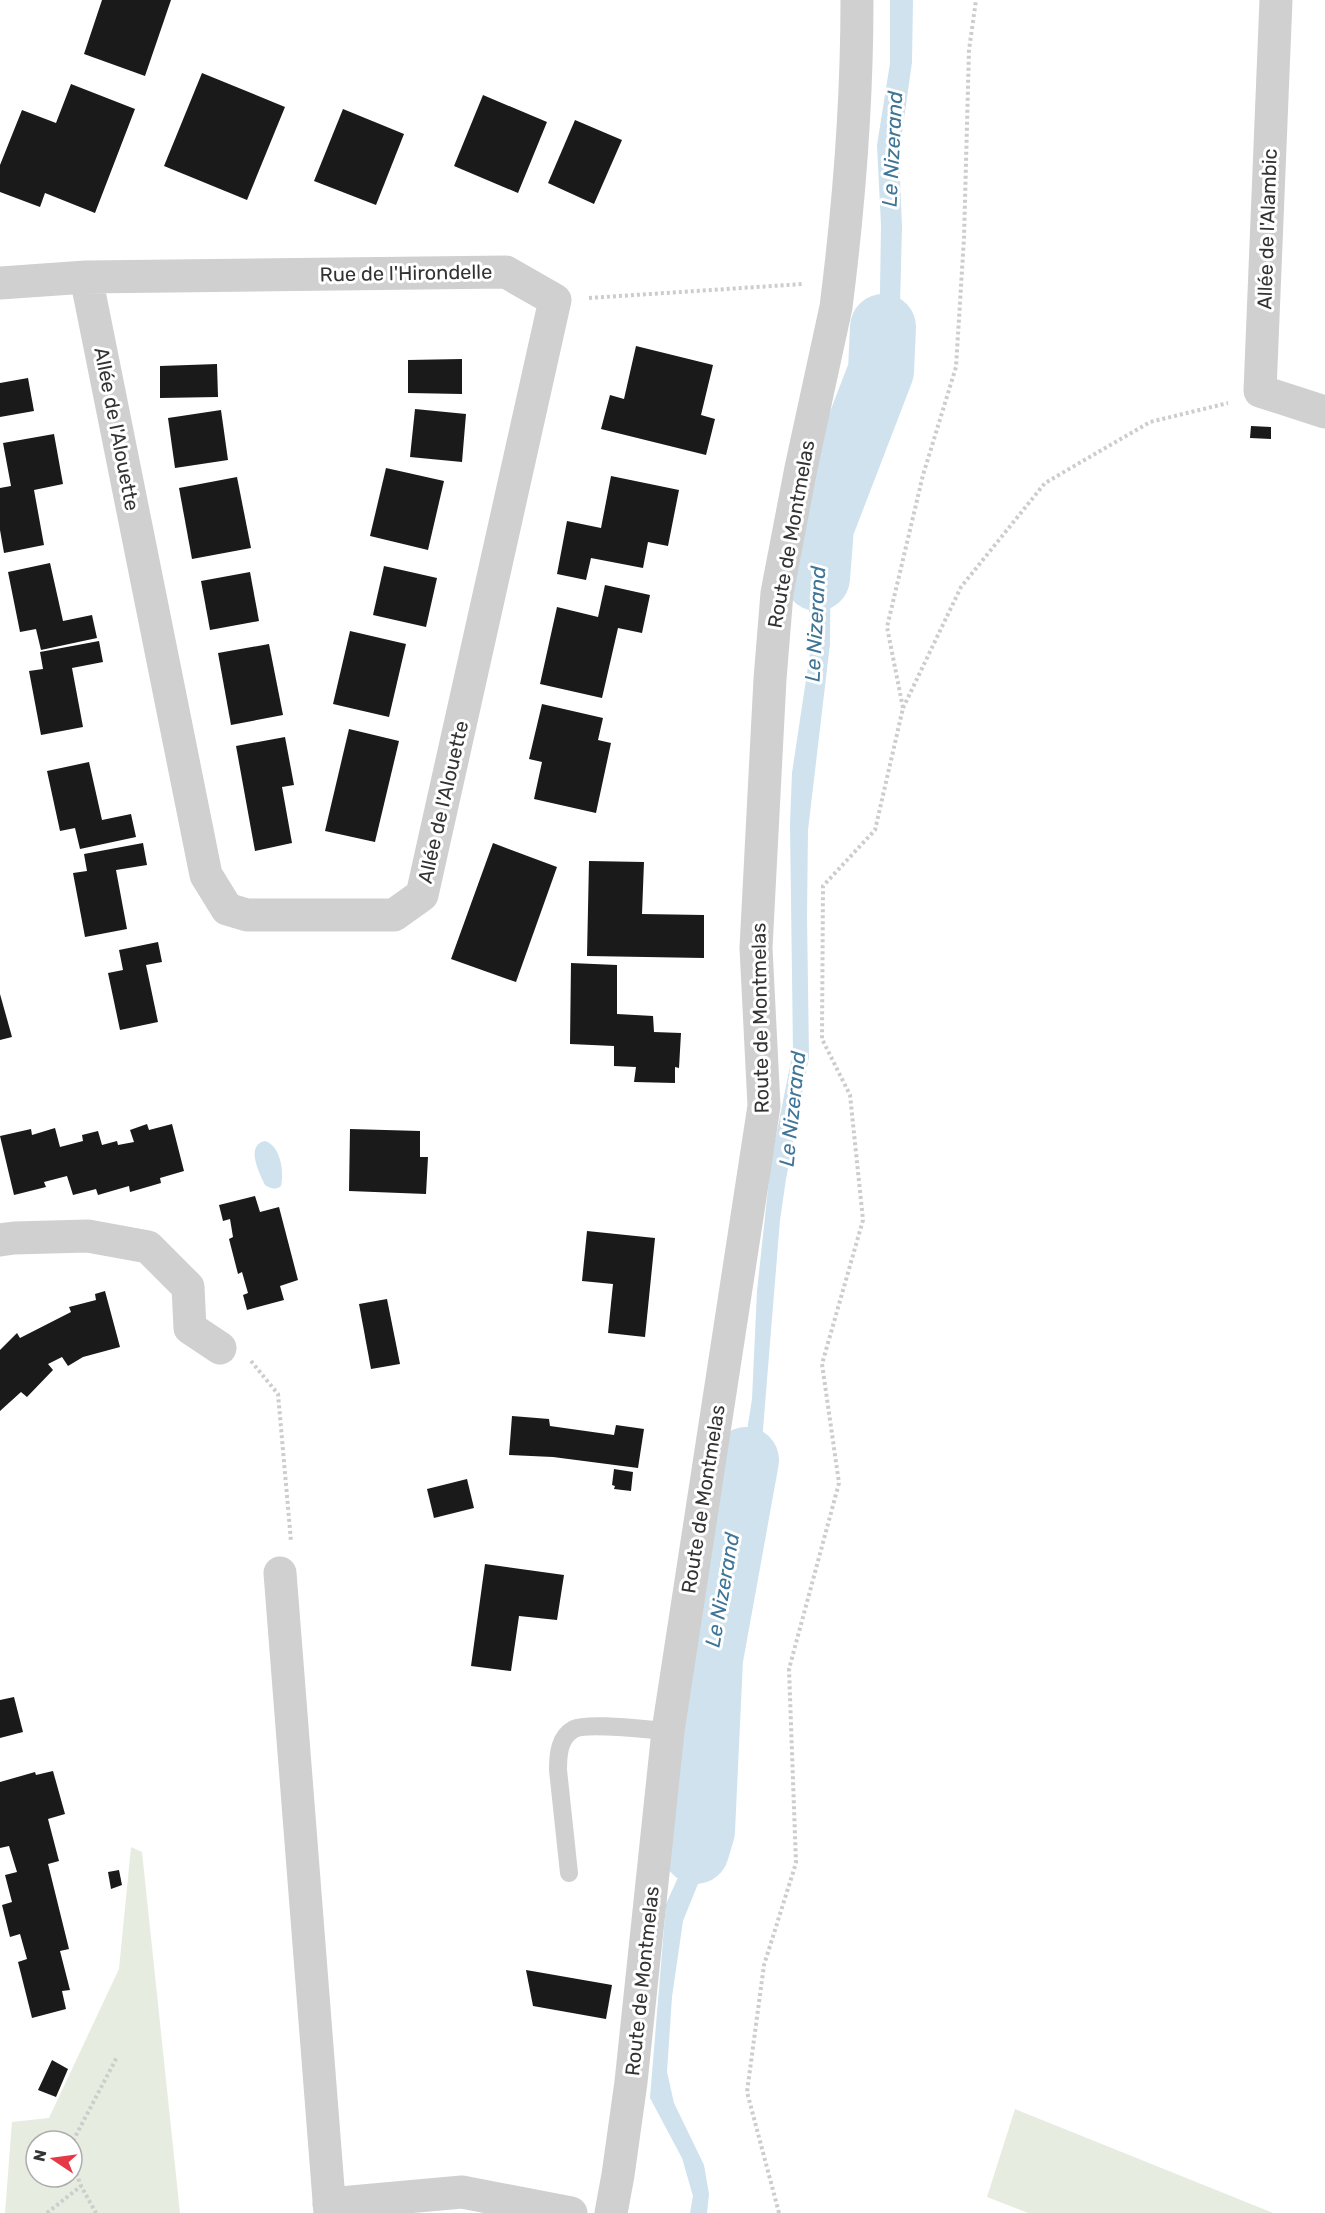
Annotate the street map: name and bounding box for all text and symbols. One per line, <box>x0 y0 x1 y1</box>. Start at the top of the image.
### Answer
water label: Le Nizerand <box>876 90 908 207</box>
street label: Allée de l'Alambic <box>1252 148 1282 310</box>
street label: Rue de l'Hirondelle <box>319 259 493 287</box>
street label: Allée de l'Alouette <box>89 345 145 513</box>
street label: Route de Montmelas <box>763 438 819 630</box>
water label: Le Nizerand <box>799 565 831 682</box>
street label: Allée de l'Alouette <box>413 718 473 886</box>
street label: Route de Montmelas <box>746 922 774 1114</box>
water label: Le Nizerand <box>774 1050 811 1168</box>
street label: Route de Montmelas <box>676 1403 730 1595</box>
water label: Le Nizerand <box>700 1530 744 1649</box>
street label: Route de Montmelas <box>620 1885 664 2077</box>
north arrow <box>24 2129 84 2189</box>
text: N <box>29 2148 50 2163</box>

